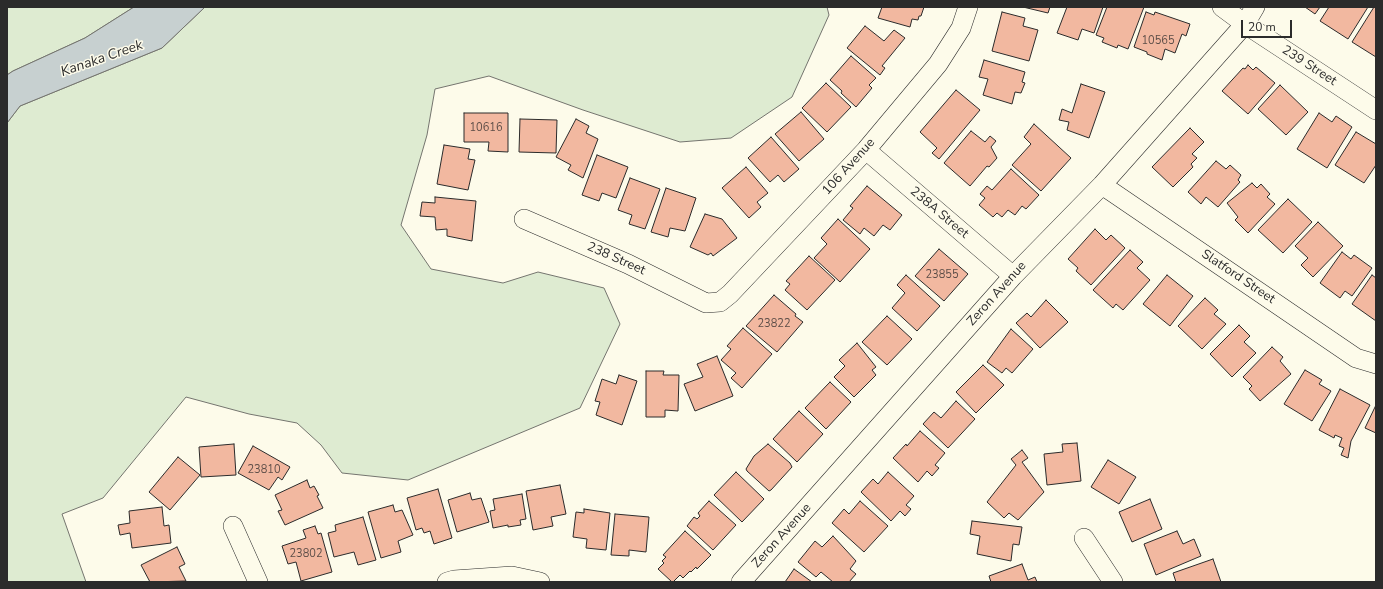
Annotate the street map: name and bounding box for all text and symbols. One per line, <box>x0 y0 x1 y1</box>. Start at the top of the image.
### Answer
scale bar <box>1243 12 1294 38</box>
text: 20 m <box>1248 19 1276 35</box>
house number: 10565 <box>1142 34 1174 48</box>
water label: Kanaka Creek <box>59 37 145 81</box>
street label: 239 Street <box>1279 43 1339 89</box>
house number: 10616 <box>470 121 502 135</box>
street label: 106 Avenue <box>819 135 879 199</box>
street label: 238A Street <box>907 184 971 242</box>
street label: 238 Street <box>584 239 648 279</box>
street label: Slatford Street <box>1198 247 1278 307</box>
street label: Zeron Avenue <box>964 259 1030 329</box>
house number: 23855 <box>926 268 958 282</box>
house number: 23822 <box>758 317 790 331</box>
house number: 23810 <box>248 463 280 477</box>
street label: Zeron Avenue <box>749 501 815 571</box>
house number: 23802 <box>290 547 322 561</box>

